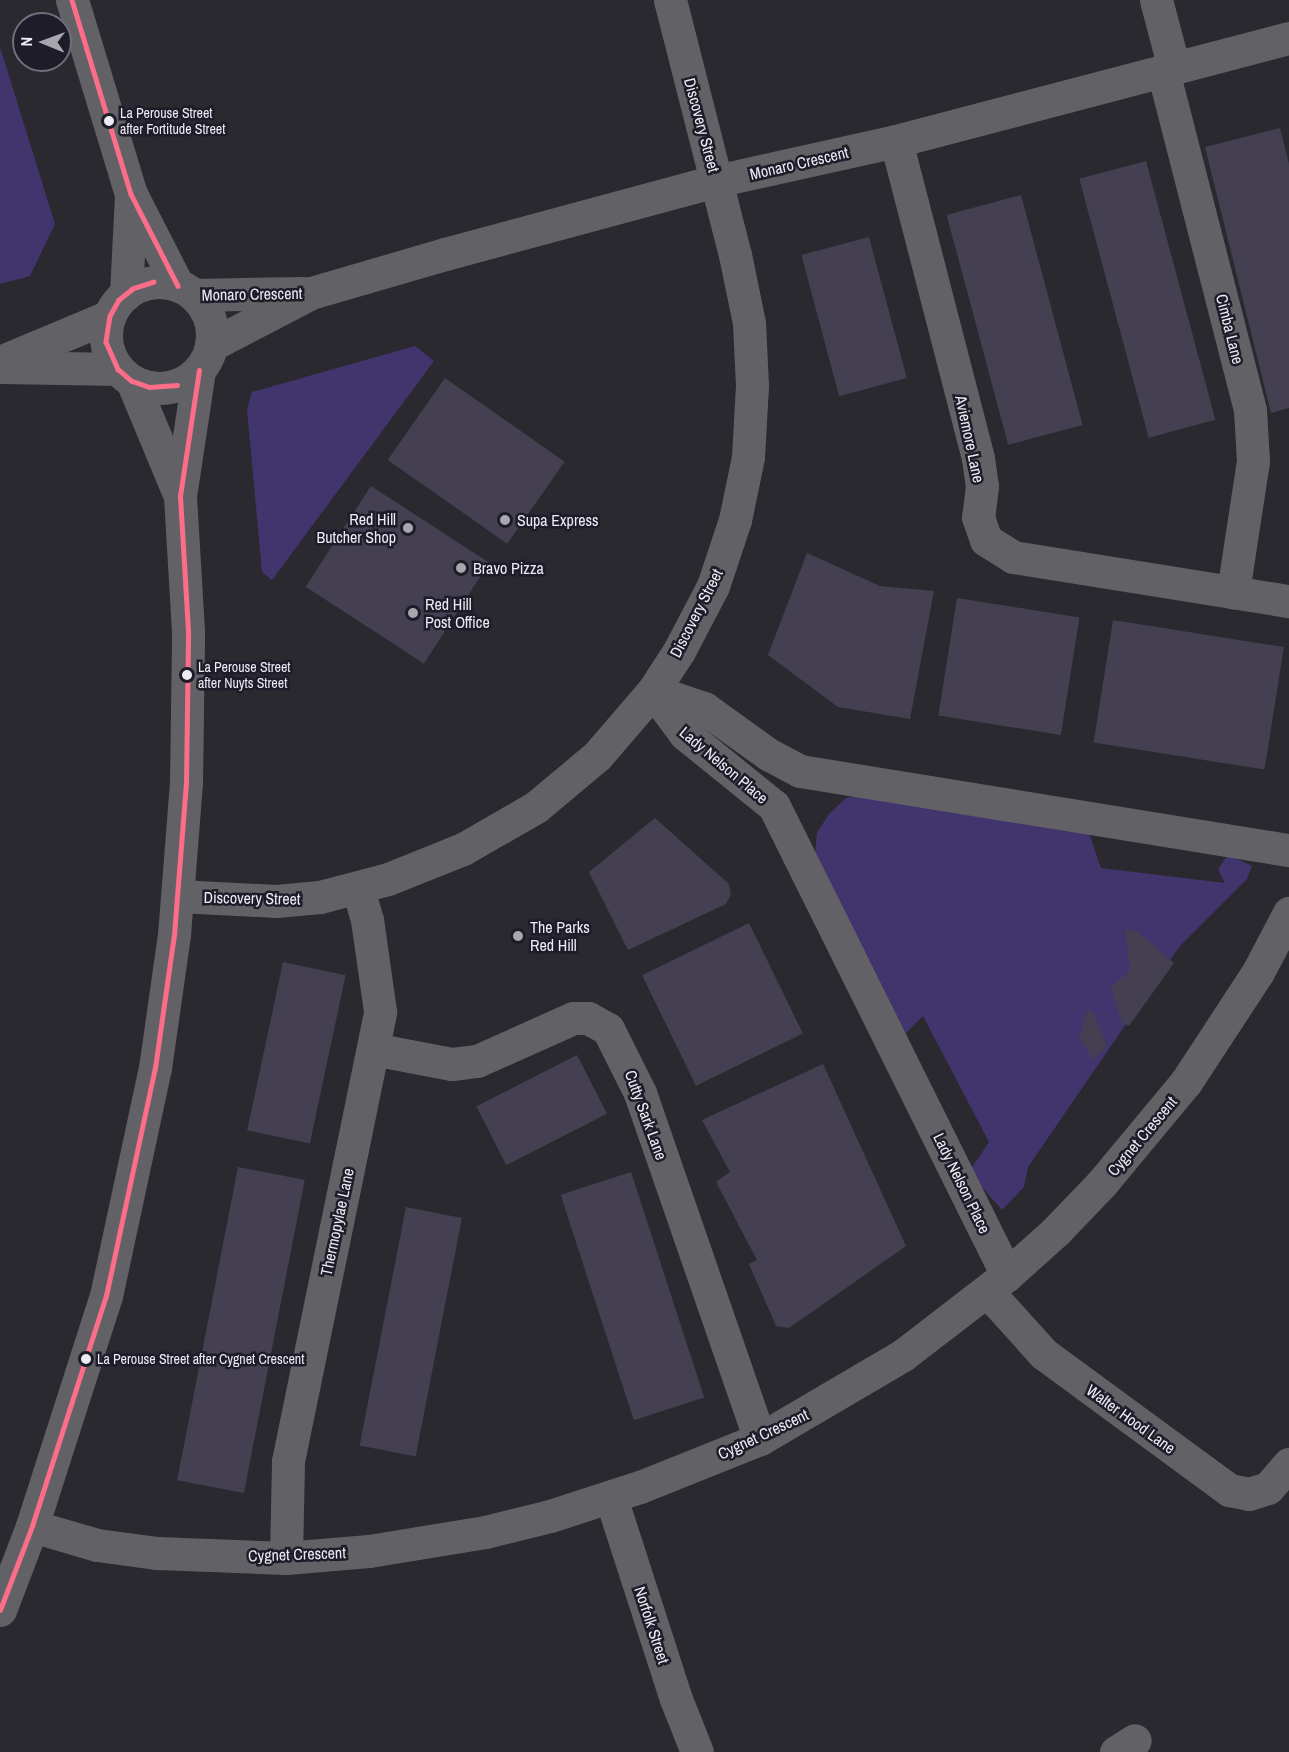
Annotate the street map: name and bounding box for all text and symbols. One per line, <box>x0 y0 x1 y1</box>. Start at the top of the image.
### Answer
north arrow <box>12 12 72 72</box>
text: N <box>15 37 37 47</box>
street label: Discovery Street <box>680 76 724 174</box>
place label: La Perouse Street after Fortitude Street <box>120 105 225 138</box>
marker: La Perouse Street after Fortitude Street <box>103 115 115 127</box>
street label: Monaro Crescent <box>748 142 850 184</box>
street label: Monaro Crescent <box>202 284 302 304</box>
street label: Cimba Lane <box>1212 292 1248 366</box>
street label: Aviemore Lane <box>951 394 989 484</box>
place label: Red Hill Butcher Shop <box>316 509 396 547</box>
place label: Supa Express <box>517 510 599 530</box>
marker: Supa Express <box>498 513 512 527</box>
marker: Red Hill Butcher Shop <box>401 521 415 535</box>
place label: Bravo Pizza <box>473 558 544 578</box>
marker: Bravo Pizza <box>454 561 468 575</box>
street label: Discovery Street <box>665 565 727 661</box>
place label: Red Hill Post Office <box>425 594 490 632</box>
marker: Red Hill Post Office <box>406 606 420 620</box>
place label: La Perouse Street after Nuyts Street <box>198 659 291 692</box>
marker: La Perouse Street after Nuyts Street <box>181 669 193 681</box>
street label: Lady Nelson Place <box>676 722 772 808</box>
street label: Discovery Street <box>203 888 301 908</box>
place label: The Parks Red Hill <box>530 917 590 955</box>
marker: The Parks Red Hill <box>511 929 525 943</box>
street label: Cutty Sark Lane <box>621 1068 671 1162</box>
street label: Cygnet Crescent <box>1103 1092 1181 1180</box>
street label: Lady Nelson Place <box>929 1130 995 1236</box>
street label: Thermopylae Lane <box>316 1167 358 1277</box>
place label: La Perouse Street after Cygnet Crescent <box>97 1351 304 1367</box>
marker: La Perouse Street after Cygnet Crescent <box>80 1353 92 1365</box>
street label: Walter Hood Lane <box>1083 1380 1179 1458</box>
street label: Cygnet Crescent <box>715 1405 811 1463</box>
street label: Cygnet Crescent <box>248 1543 346 1565</box>
street label: Norfolk Street <box>630 1584 674 1666</box>

